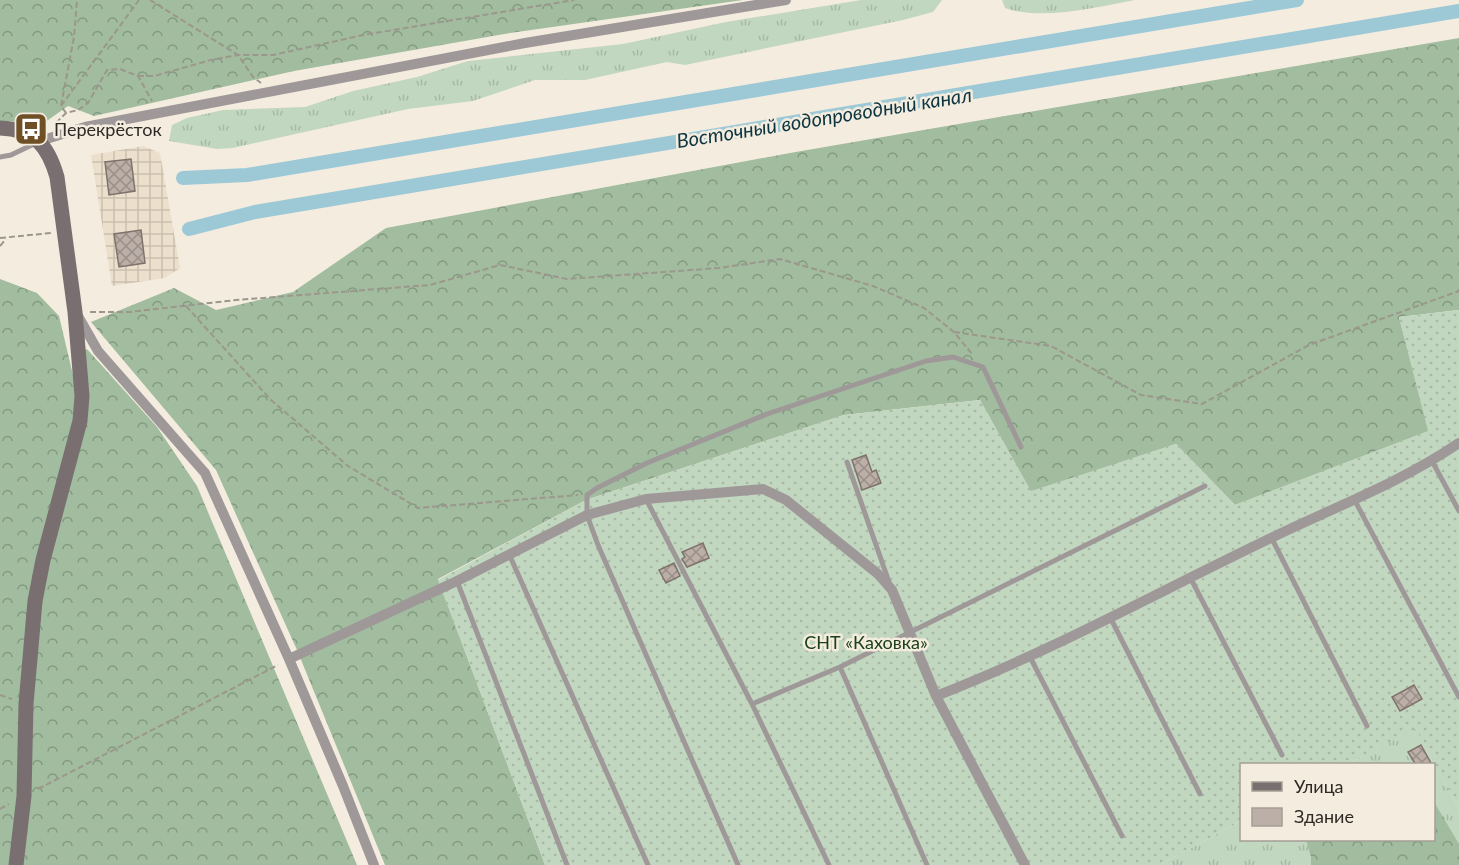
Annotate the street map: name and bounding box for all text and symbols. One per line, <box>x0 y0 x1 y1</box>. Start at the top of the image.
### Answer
water label: Восточный водопроводный канал <box>675 82 973 152</box>
bus stop icon: Перекрёсток <box>13 111 49 147</box>
place label: Перекрёсток <box>54 118 162 140</box>
park label: СНТ «Каховка» <box>804 631 928 653</box>
legend <box>1240 763 1435 841</box>
text: Улица <box>1294 775 1344 797</box>
text: Здание <box>1294 805 1354 827</box>

